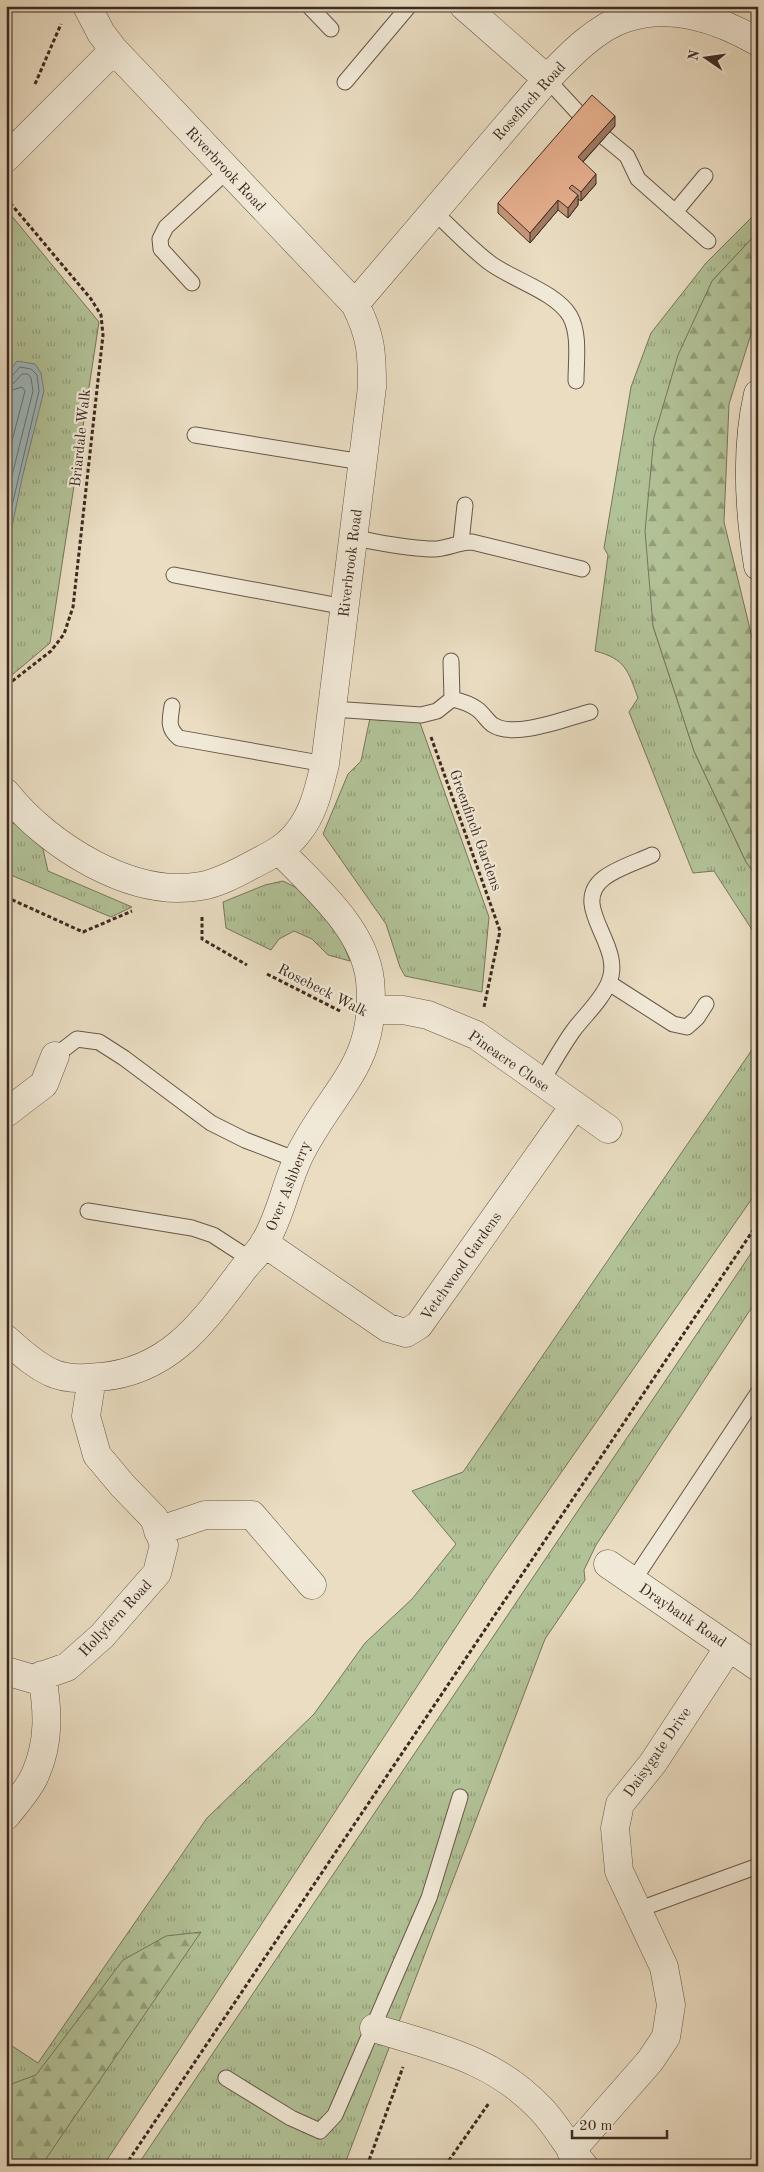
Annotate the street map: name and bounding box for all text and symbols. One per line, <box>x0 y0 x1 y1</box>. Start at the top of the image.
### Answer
north arrow <box>682 32 732 82</box>
text: N <box>686 48 702 62</box>
street label: Rosefinch Road <box>491 60 569 144</box>
street label: Riverbrook Road <box>182 125 268 215</box>
street label: Briardale Walk <box>69 388 94 488</box>
street label: Riverbrook Road <box>337 508 366 618</box>
street label: Greenfinch Gardens <box>446 768 503 893</box>
street label: Rosebeck Walk <box>275 962 370 1021</box>
street label: Pineacre Close <box>465 1029 552 1096</box>
street label: Over Ashberry <box>264 1139 314 1234</box>
street label: Vetchwood Gardens <box>419 1210 505 1324</box>
street label: Hollyfern Road <box>77 1578 155 1660</box>
street label: Draybank Road <box>636 1582 729 1651</box>
street label: Daisygate Drive <box>622 1705 695 1800</box>
scale bar <box>572 2107 666 2139</box>
text: 20 m <box>579 2119 613 2134</box>

